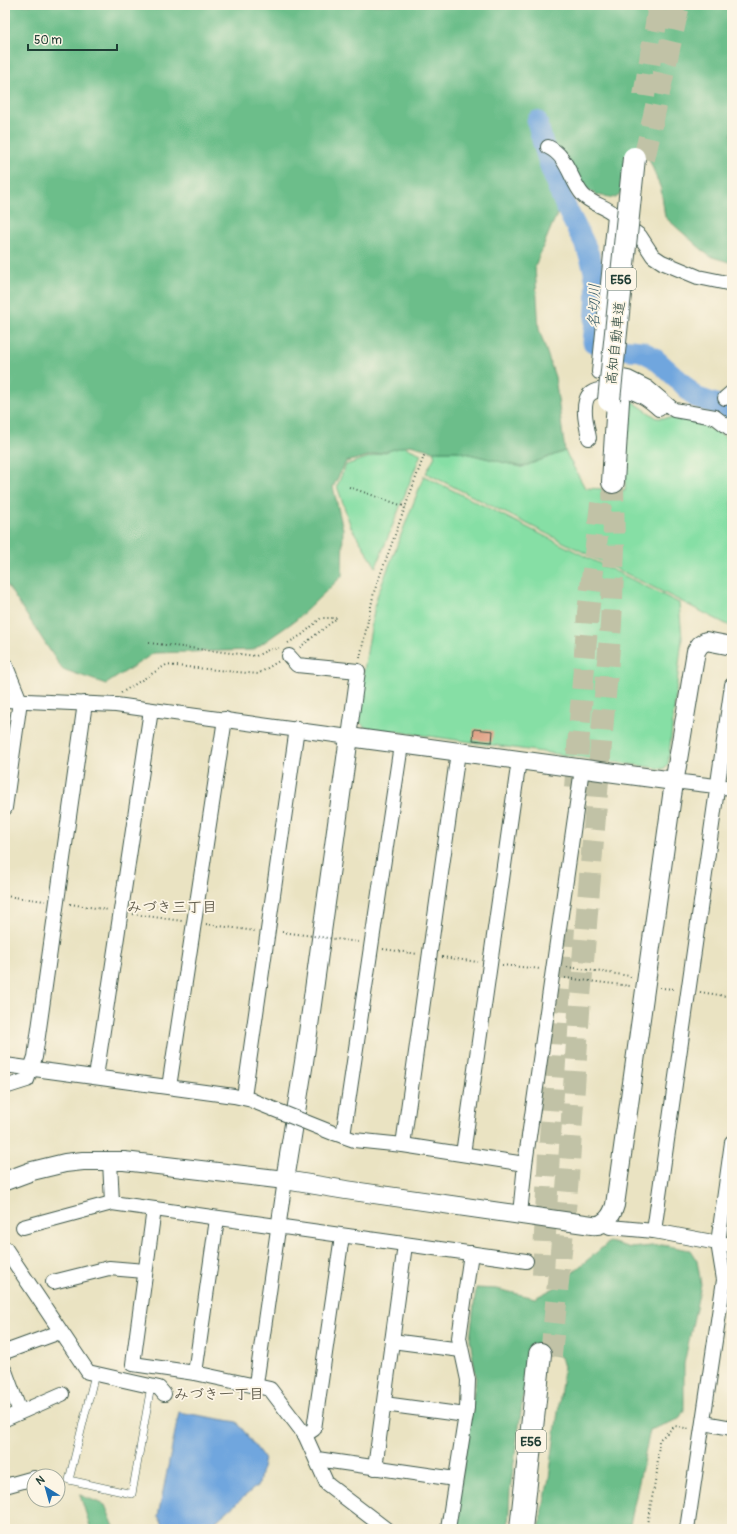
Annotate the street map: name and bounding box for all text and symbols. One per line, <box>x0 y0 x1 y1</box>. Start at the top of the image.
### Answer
scale bar <box>28 26 117 52</box>
text: 50 m <box>34 33 62 48</box>
road number: E56 <box>606 268 636 290</box>
water label: 名切川 <box>585 283 604 329</box>
street label: 高知自動車道 <box>603 300 628 386</box>
district label: みづき三丁目 <box>127 898 217 917</box>
district label: みづき一丁目 <box>174 1385 264 1404</box>
road number: E56 <box>516 1430 546 1452</box>
north arrow <box>26 1468 66 1508</box>
text: N <box>33 1473 48 1488</box>

